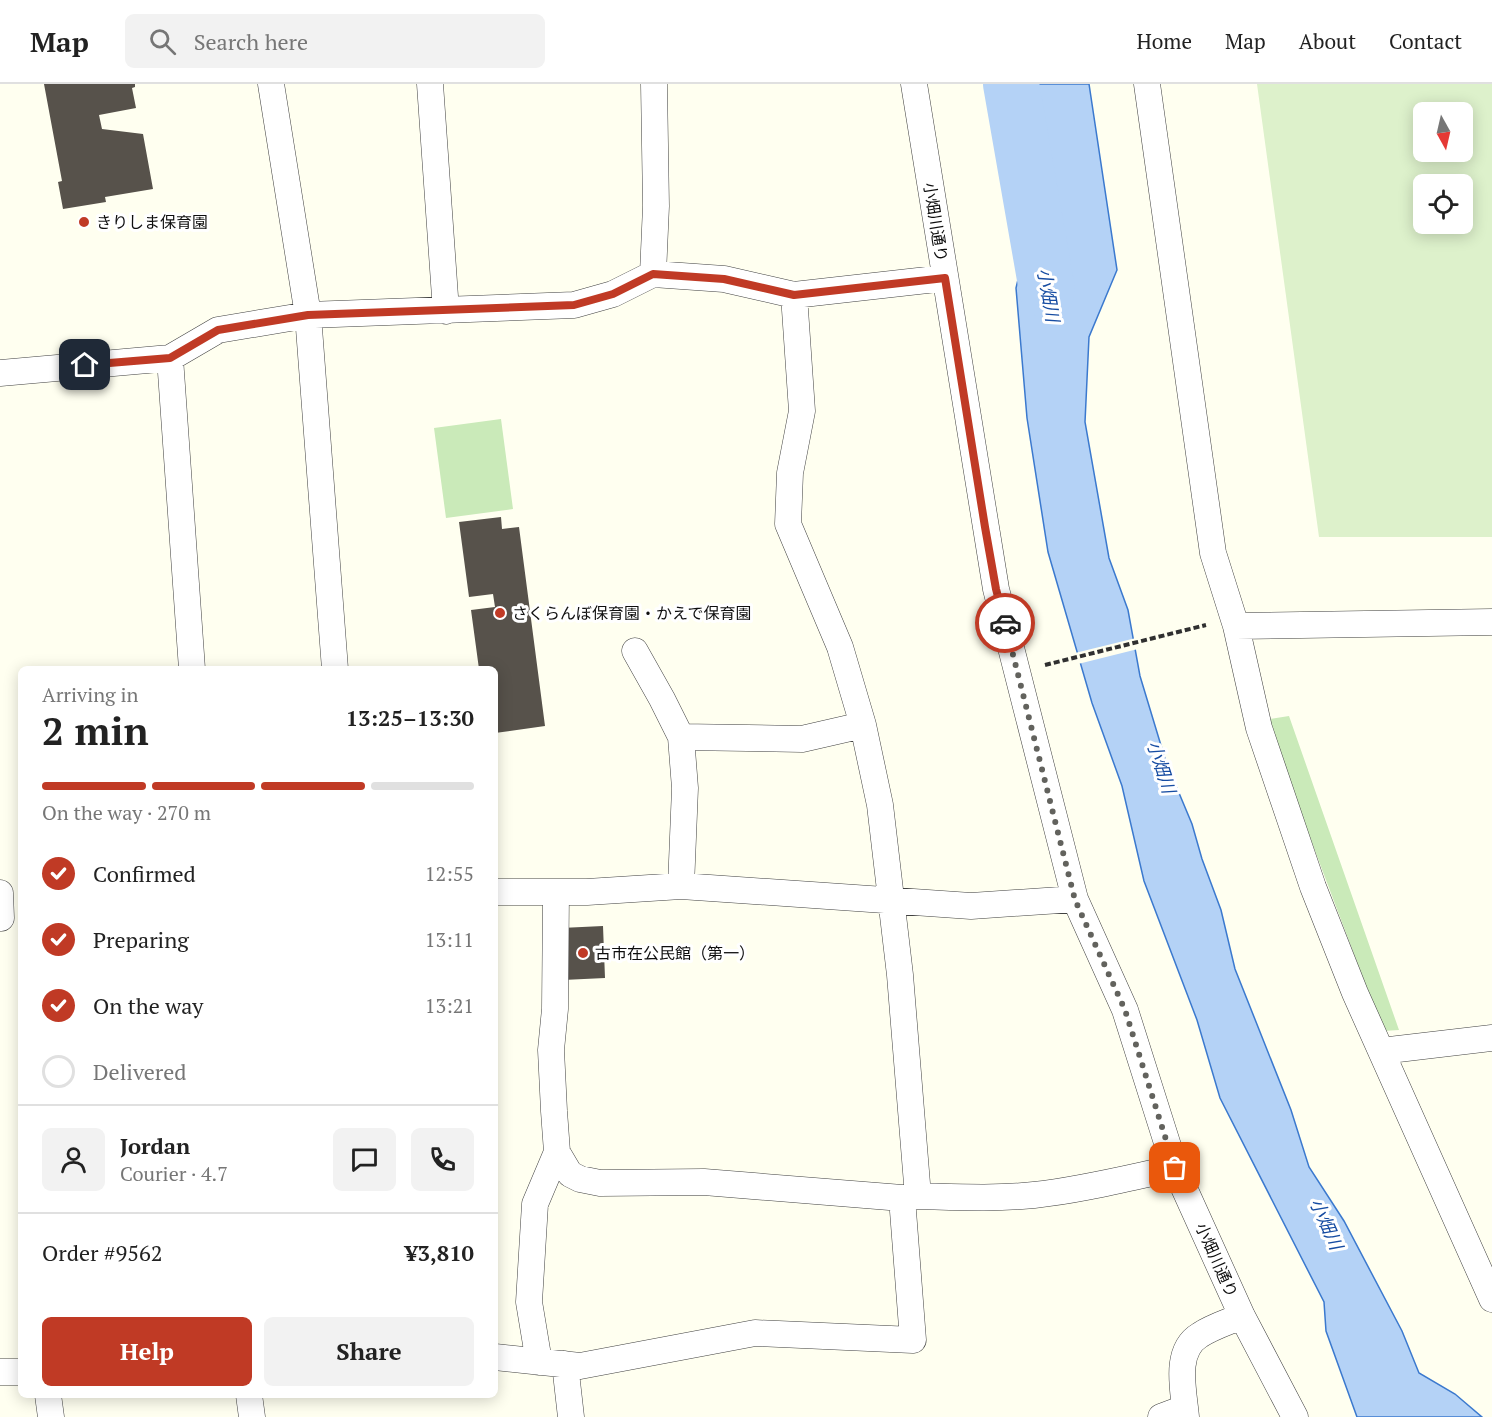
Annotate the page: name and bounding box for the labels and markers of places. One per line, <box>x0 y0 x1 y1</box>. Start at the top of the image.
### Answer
place label: きりしま保育園 <box>96 211 208 233</box>
marker: きりしま保育園 <box>77 215 91 229</box>
pin <box>59 339 110 390</box>
place label: さくらんぼ保育園・かえで保育園 <box>512 602 752 624</box>
marker: さくらんぼ保育園・かえで保育園 <box>493 606 507 620</box>
place label: 古市在公民館（第一） <box>595 942 755 964</box>
marker: 古市在公民館（第一） <box>576 946 590 960</box>
pin <box>1149 1142 1200 1193</box>

